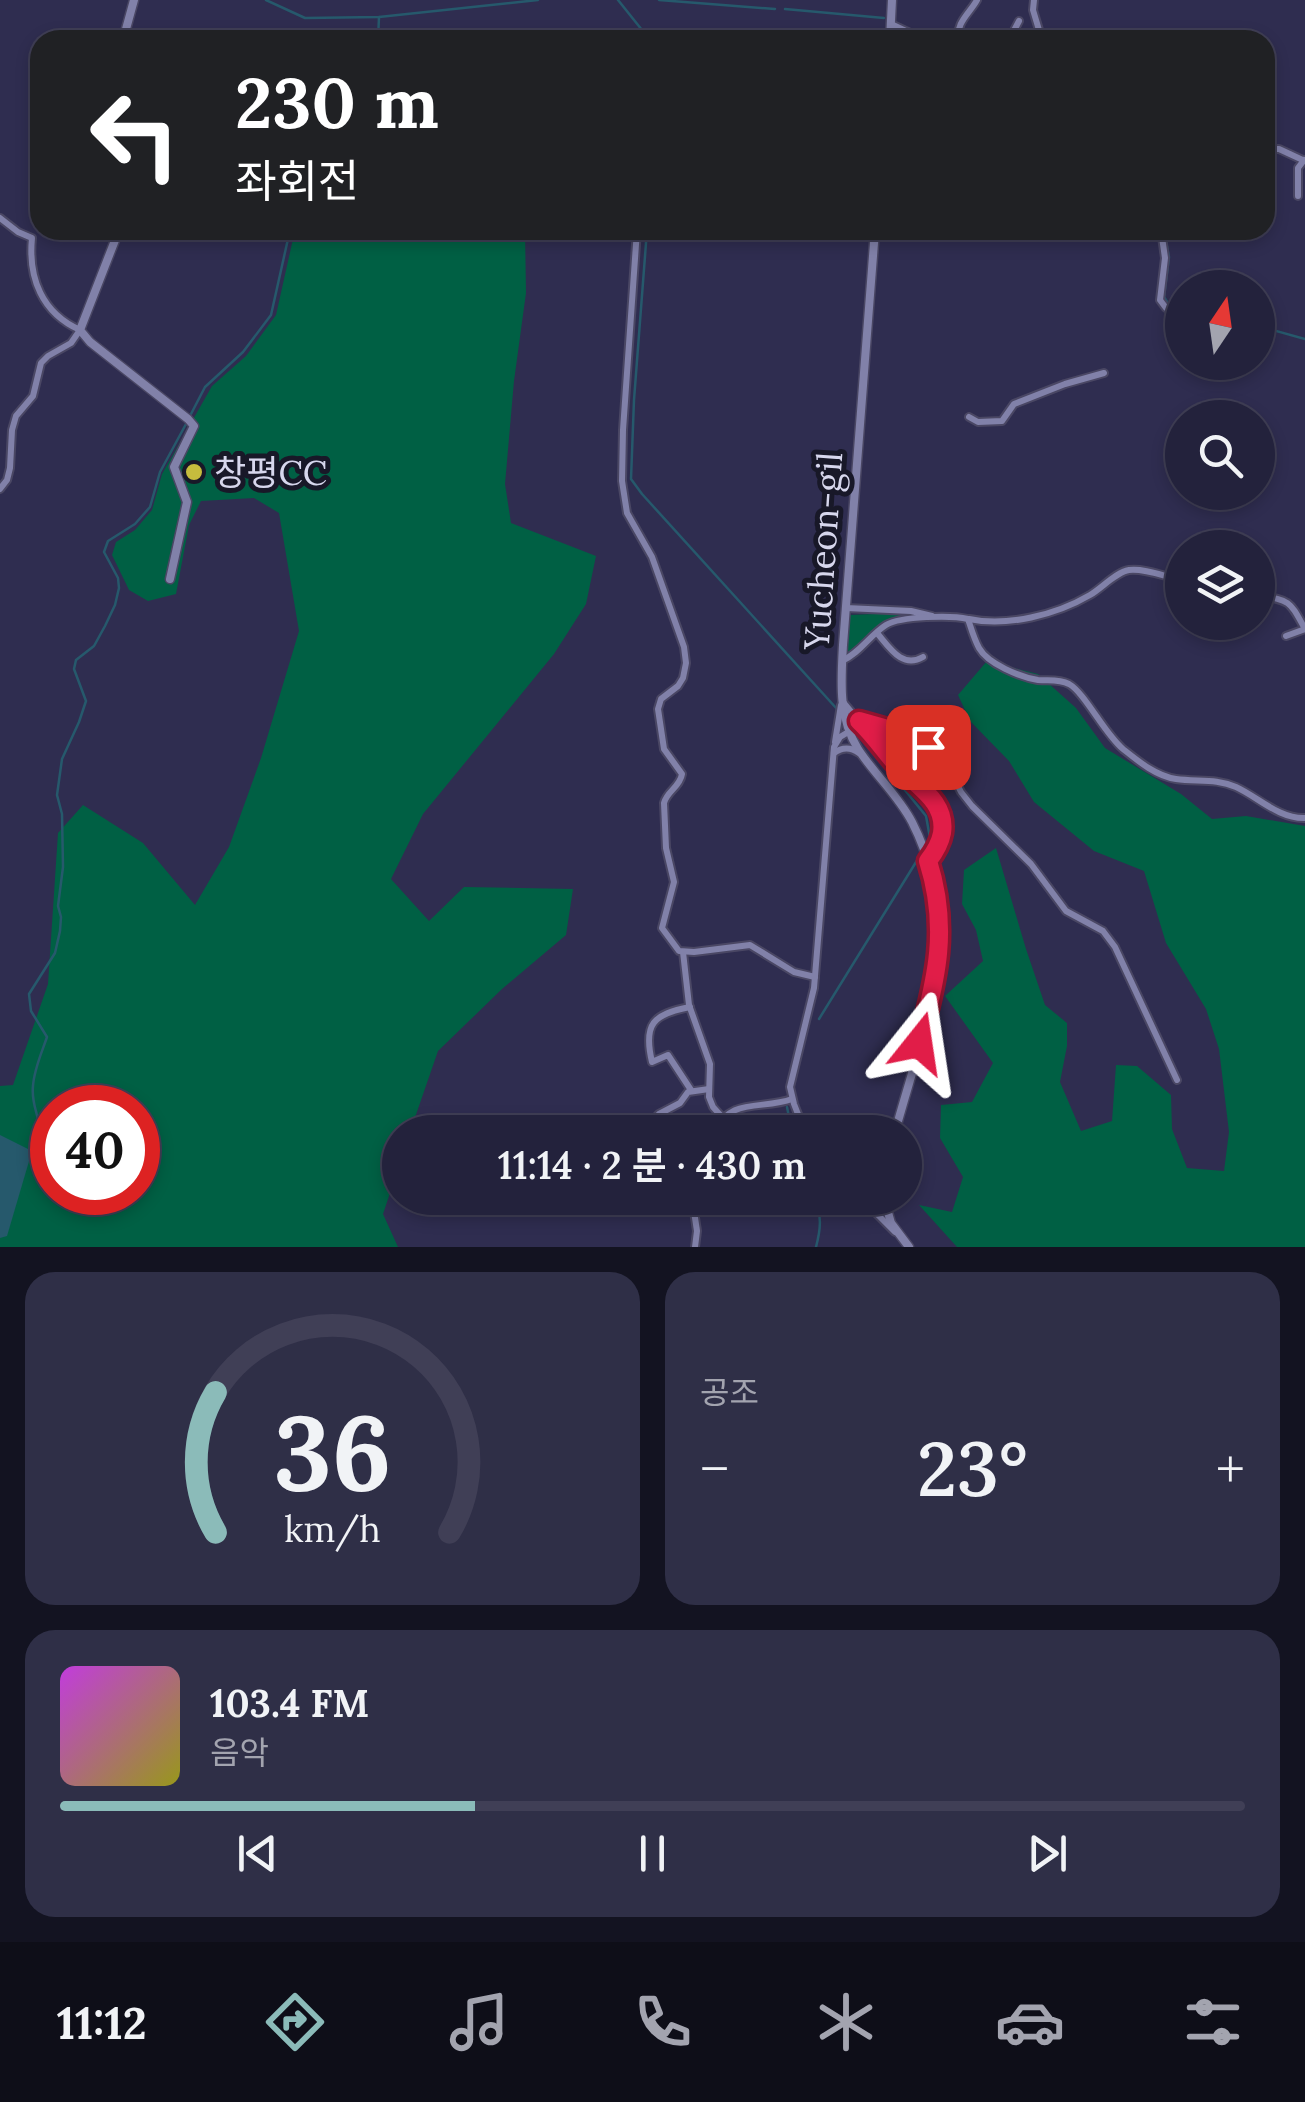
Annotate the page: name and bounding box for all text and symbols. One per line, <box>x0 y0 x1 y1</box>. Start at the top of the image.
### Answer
text: 230 m <box>235 58 439 147</box>
icon: left <box>70 70 200 200</box>
text: 좌회전 <box>235 152 359 209</box>
north arrow <box>1165 270 1275 380</box>
map controls <box>1165 270 1275 640</box>
button: search <box>1165 400 1275 510</box>
place label: 창평CC <box>214 450 327 495</box>
street label: Yucheon-gil <box>794 451 852 652</box>
marker: 창평CC <box>183 461 205 483</box>
button: layers <box>1165 530 1275 640</box>
pin <box>886 705 971 790</box>
icon: arrive <box>901 720 956 775</box>
position arrow <box>867 991 971 1095</box>
speed limit sign: 40 <box>30 1085 160 1215</box>
text: 11:14 · 2 분 · 430 m <box>498 1141 806 1189</box>
text: 공조 <box>700 1372 759 1413</box>
text: 36 <box>273 1385 392 1518</box>
text: 23° <box>917 1421 1028 1517</box>
text: − <box>700 1434 729 1504</box>
text: + <box>1216 1434 1245 1504</box>
text: km/h <box>284 1506 381 1552</box>
text: 103.4 FM <box>210 1679 369 1727</box>
text: 음악 <box>210 1732 269 1773</box>
icon: previous <box>230 1826 285 1881</box>
icon: pause <box>625 1826 680 1881</box>
icon: next <box>1020 1826 1075 1881</box>
icon: directions <box>260 1987 330 2057</box>
icon: music <box>444 1987 514 2057</box>
icon: phone <box>628 1987 698 2057</box>
icon: climate <box>811 1987 881 2057</box>
icon: car <box>995 1987 1065 2057</box>
icon: filters <box>1178 1987 1248 2057</box>
text: 11:12 <box>57 1994 147 2051</box>

